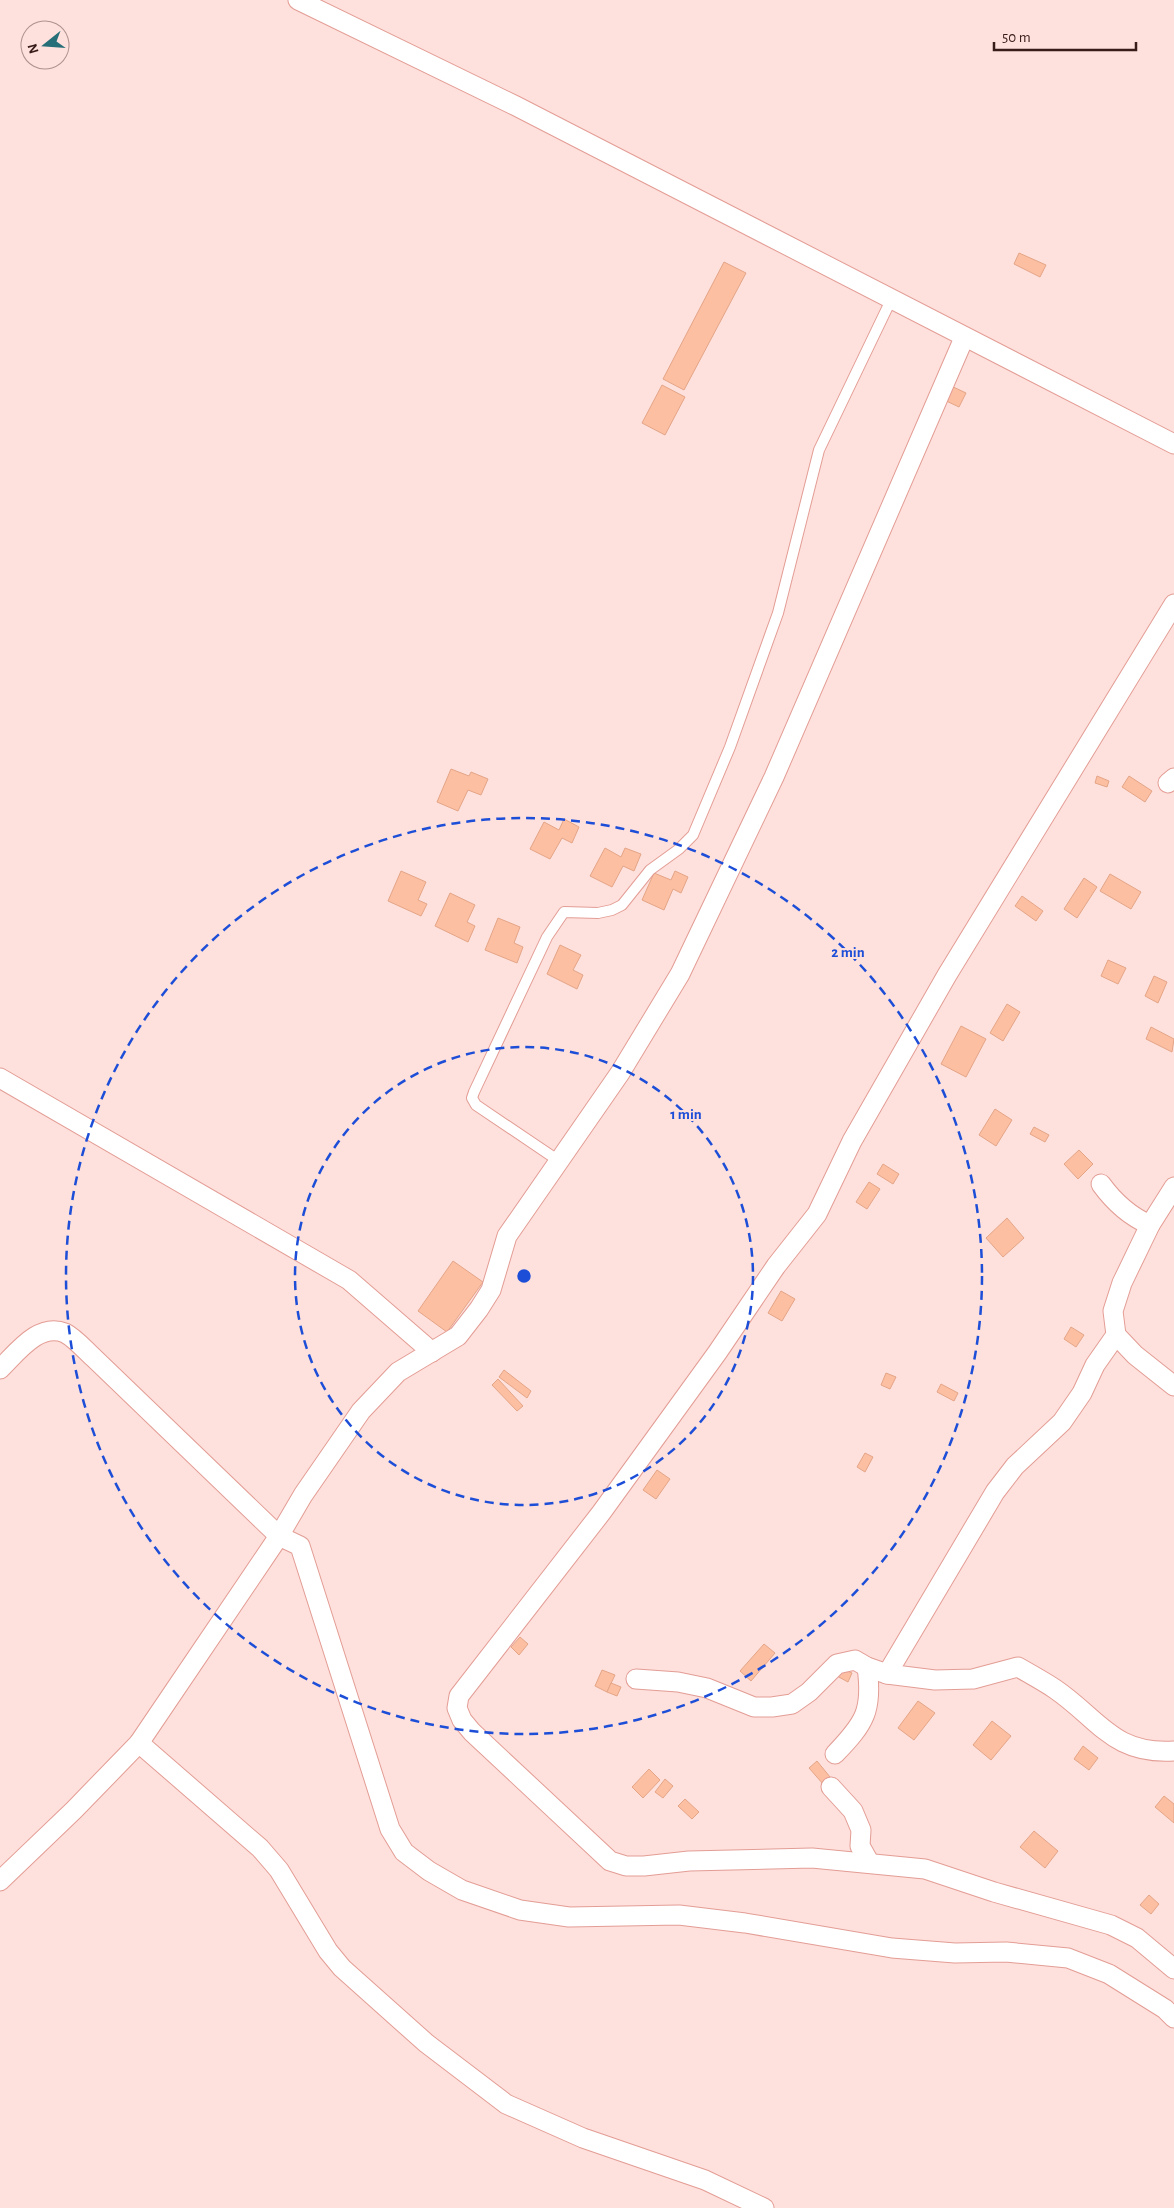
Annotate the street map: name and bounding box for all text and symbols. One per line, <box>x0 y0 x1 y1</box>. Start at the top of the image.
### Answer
north arrow <box>20 20 70 70</box>
scale bar <box>994 20 1136 52</box>
text: 50 m <box>1002 30 1031 45</box>
text: N <box>25 42 42 55</box>
text: 2 min <box>831 945 865 960</box>
text: 1 min <box>670 1107 702 1122</box>
centre of rings <box>515 1267 533 1285</box>

